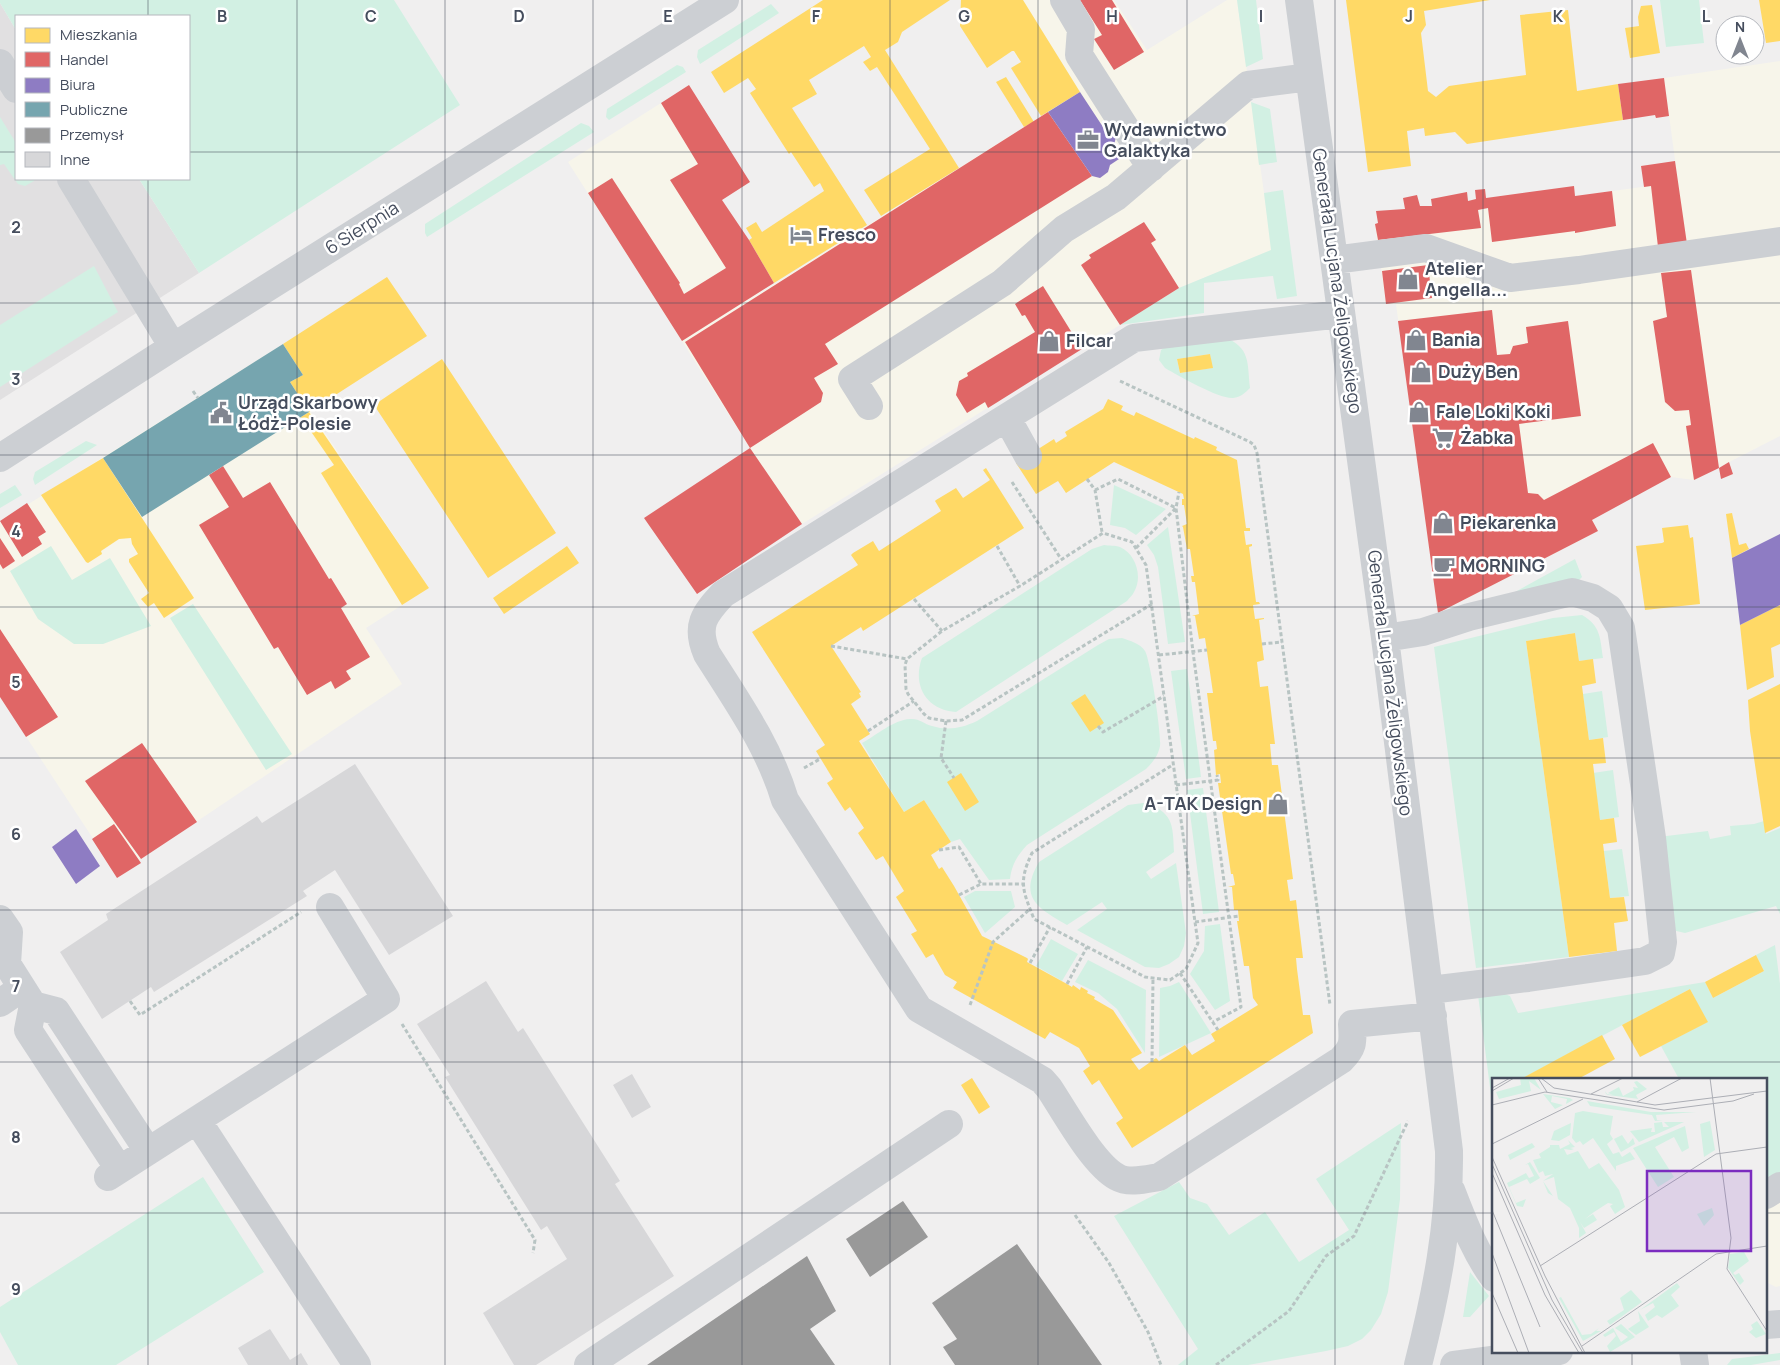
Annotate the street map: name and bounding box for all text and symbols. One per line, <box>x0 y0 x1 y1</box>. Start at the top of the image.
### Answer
text: B <box>217 5 227 27</box>
text: C <box>365 5 377 27</box>
text: D <box>513 5 525 27</box>
text: E <box>663 5 673 27</box>
text: F <box>812 5 821 27</box>
text: G <box>958 5 970 27</box>
text: H <box>1106 5 1118 27</box>
text: I <box>1259 5 1263 27</box>
text: J <box>1405 5 1413 27</box>
text: K <box>1553 5 1564 27</box>
text: L <box>1702 5 1711 27</box>
legend <box>15 15 190 180</box>
north arrow <box>1715 15 1765 65</box>
text: N <box>1735 17 1745 36</box>
text: Mieszkania <box>60 24 137 45</box>
text: Handel <box>60 49 109 70</box>
text: Biura <box>60 74 95 95</box>
text: Publiczne <box>60 99 128 120</box>
place label: Wydawnictwo Galaktyka <box>1104 117 1227 162</box>
text: Przemysł <box>60 124 125 145</box>
office icon: Wydawnictwo Galaktyka <box>1075 127 1101 153</box>
street label: Generała Lucjana Żeligowskiego <box>1307 147 1368 415</box>
text: Inne <box>60 149 90 170</box>
street label: 6 Sierpnia <box>320 195 403 259</box>
text: 2 <box>11 216 21 238</box>
hotel icon: Fresco <box>788 222 814 248</box>
place label: Fresco <box>818 222 876 246</box>
place label: Atelier Angella... <box>1425 256 1507 301</box>
shop icon: Atelier Angella... <box>1395 266 1421 292</box>
shop icon: Bania <box>1403 327 1429 353</box>
place label: Bania <box>1432 327 1480 351</box>
shop icon: Filcar <box>1036 328 1062 354</box>
place label: Filcar <box>1066 328 1113 352</box>
shop icon: Duży Ben <box>1408 359 1434 385</box>
place label: Duży Ben <box>1438 359 1518 383</box>
text: 3 <box>11 368 21 390</box>
place label: Urząd Skarbowy Łódż-Polesie <box>238 390 378 435</box>
shop icon: Fale Loki Koki <box>1406 399 1432 425</box>
place label: Fale Loki Koki <box>1436 399 1551 423</box>
public building icon: Urząd Skarbowy Łódż-Polesie <box>208 400 234 426</box>
supermarket icon: Żabka <box>1430 425 1456 451</box>
place label: Żabka <box>1460 425 1513 449</box>
shop icon: Piekarenka <box>1430 510 1456 536</box>
place label: Piekarenka <box>1460 510 1556 534</box>
text: 4 <box>11 520 21 542</box>
street label: Generała Lucjana Żeligowskiego <box>1363 549 1419 817</box>
cafe icon: MORNING <box>1431 553 1457 579</box>
place label: MORNING <box>1460 553 1545 577</box>
text: 5 <box>11 671 21 693</box>
place label: A-TAK Design <box>1144 791 1262 815</box>
shop icon: A-TAK Design <box>1265 791 1291 817</box>
text: 6 <box>11 823 21 845</box>
text: 7 <box>12 975 20 997</box>
inset map <box>1492 1078 1768 1352</box>
text: 8 <box>11 1126 21 1148</box>
text: 9 <box>11 1278 21 1300</box>

